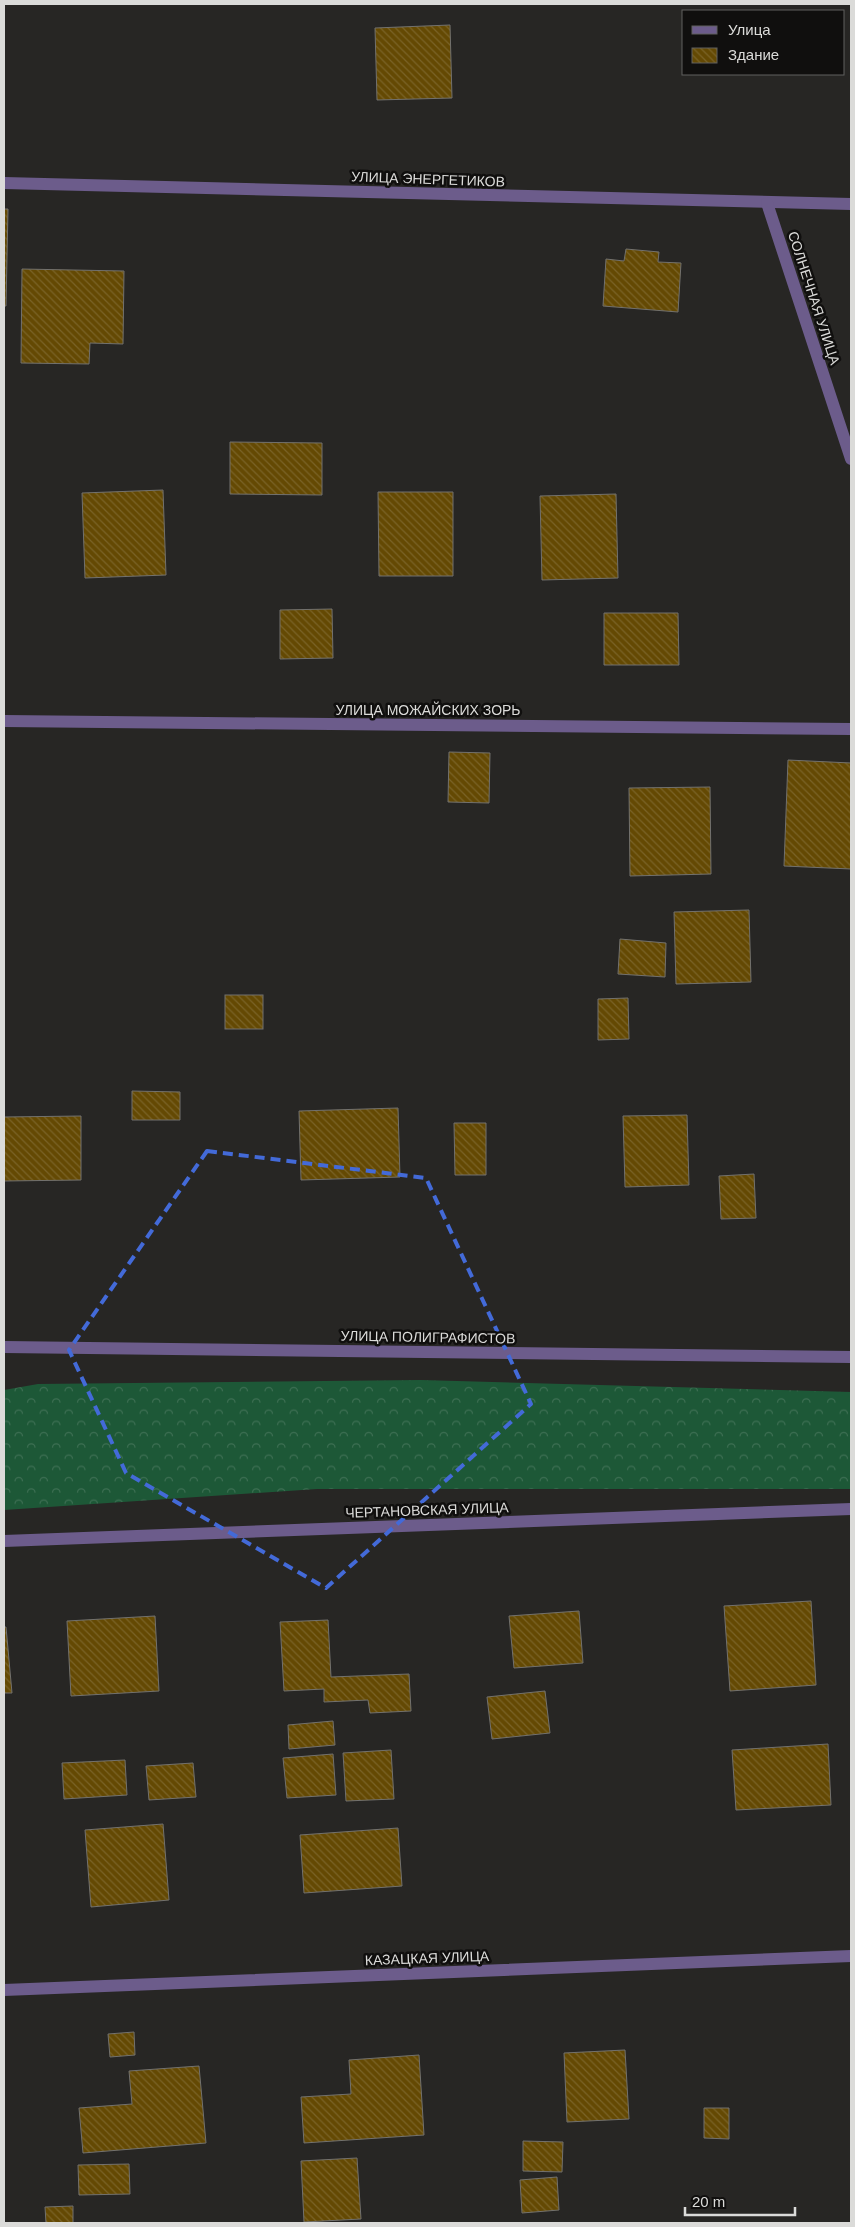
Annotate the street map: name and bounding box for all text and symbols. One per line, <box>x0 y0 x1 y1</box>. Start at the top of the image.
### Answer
legend <box>682 10 845 75</box>
text: Улица <box>728 21 771 38</box>
text: Здание <box>728 46 779 63</box>
street label: УЛИЦА ЭНЕРГЕТИКОВ <box>351 168 505 190</box>
street label: СОЛНЕЧНАЯ УЛИЦА <box>785 229 843 367</box>
street label: УЛИЦА МОЖАЙСКИХ ЗОРЬ <box>335 701 521 718</box>
street label: УЛИЦА ПОЛИГРАФИСТОВ <box>341 1327 515 1347</box>
street label: ЧЕРТАНОВСКАЯ УЛИЦА <box>345 1499 510 1521</box>
street label: КАЗАЦКАЯ УЛИЦА <box>365 1948 490 1968</box>
scale bar <box>685 2184 795 2216</box>
text: 20 m <box>692 2193 725 2210</box>

